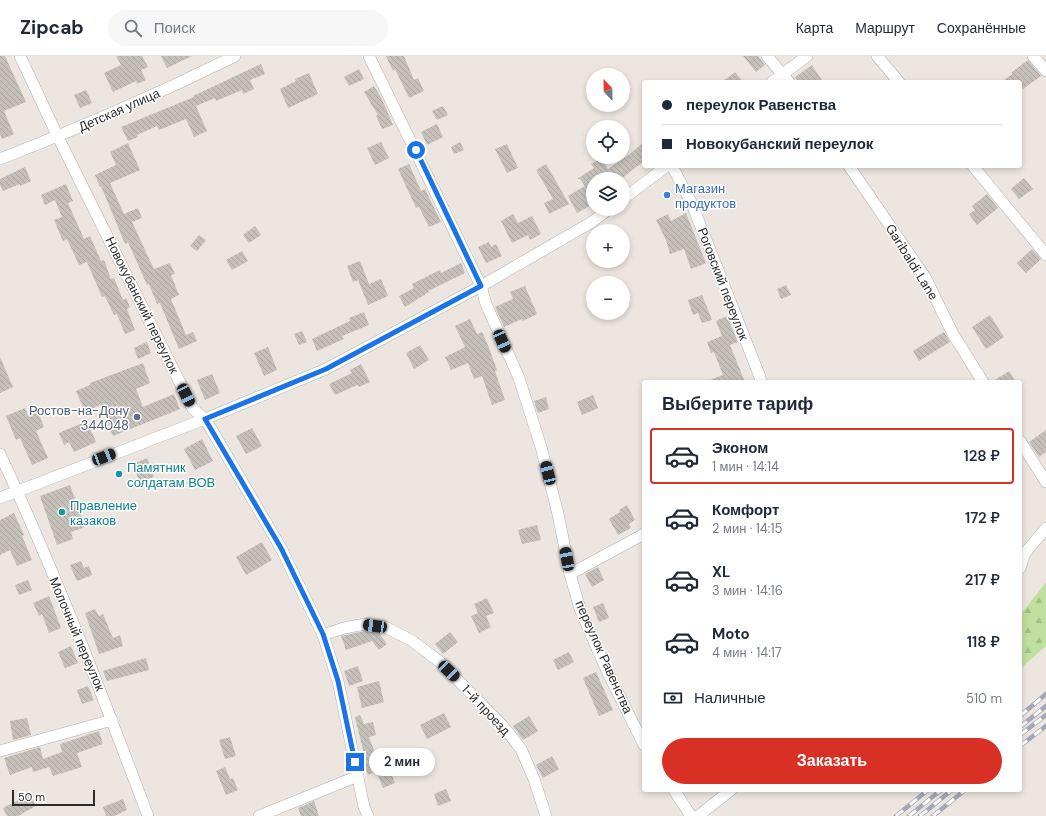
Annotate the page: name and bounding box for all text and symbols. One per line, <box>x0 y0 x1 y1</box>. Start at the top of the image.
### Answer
search box <box>108 10 388 46</box>
text: Zipcab <box>20 15 84 40</box>
icon: search <box>122 17 144 39</box>
text: Поиск <box>154 18 195 38</box>
text: Карта <box>796 19 833 37</box>
text: Маршрут <box>855 19 915 37</box>
text: Сохранённые <box>937 19 1026 37</box>
north arrow <box>586 68 630 112</box>
map controls <box>586 68 630 320</box>
street label: Детская улица <box>76 84 163 136</box>
text: переулок Равенства <box>686 95 836 115</box>
button: locate <box>586 120 630 164</box>
text: Новокубанский переулок <box>686 134 873 154</box>
route start <box>407 141 425 159</box>
button: layers <box>586 172 630 216</box>
place label: Магазин продуктов <box>675 180 736 212</box>
marker: Магазин продуктов <box>662 190 672 200</box>
street label: Garibaldi Lane <box>882 221 942 303</box>
button: + <box>586 224 630 268</box>
street label: Роговский переулок <box>694 225 752 343</box>
street label: Новокубанский переулок <box>101 234 183 377</box>
button: − <box>586 276 630 320</box>
car <box>492 328 512 354</box>
car <box>175 382 197 408</box>
text: Выберите тариф <box>662 392 813 416</box>
place label: Ростов-на-Дону 344048 <box>29 402 129 434</box>
marker: Ростов-на-Дону 344048 <box>132 412 142 422</box>
icon: car <box>664 438 700 474</box>
text: Эконом <box>712 438 768 458</box>
text: 128 ₽ <box>964 446 1000 466</box>
car <box>91 447 117 467</box>
text: 1 мин · 14:14 <box>712 458 779 475</box>
place label: Памятник солдатам ВОВ <box>127 459 215 491</box>
car <box>539 460 557 486</box>
marker: Памятник солдатам ВОВ <box>114 469 124 479</box>
place label: Правление казаков <box>70 497 137 529</box>
icon: car <box>664 500 700 536</box>
text: Комфорт <box>712 500 779 520</box>
marker: Правление казаков <box>57 507 67 517</box>
text: 172 ₽ <box>965 508 1000 528</box>
text: 2 мин · 14:15 <box>712 520 782 537</box>
car <box>559 546 575 572</box>
icon: car <box>664 562 700 598</box>
text: XL <box>712 562 730 582</box>
text: 217 ₽ <box>965 570 1000 590</box>
street label: Молочный переулок <box>45 574 109 694</box>
text: 3 мин · 14:16 <box>712 582 783 599</box>
street label: переулок Равенства <box>571 598 637 717</box>
car <box>362 618 388 634</box>
icon: car <box>664 624 700 660</box>
text: Moto <box>712 624 750 644</box>
text: 118 ₽ <box>967 632 1000 652</box>
text: 4 мин · 14:17 <box>712 644 782 661</box>
car <box>436 658 462 684</box>
street label: 1-й проезд <box>458 681 514 739</box>
icon: cash <box>662 687 684 709</box>
text: Наличные <box>694 688 766 708</box>
text: 510 m <box>966 690 1002 707</box>
button: Заказать <box>662 738 1002 784</box>
callout: 2 мин <box>369 748 435 776</box>
route end <box>346 753 364 771</box>
text: 2 мин <box>384 753 420 770</box>
scale bar <box>12 788 95 807</box>
text: 50 m <box>18 790 45 804</box>

